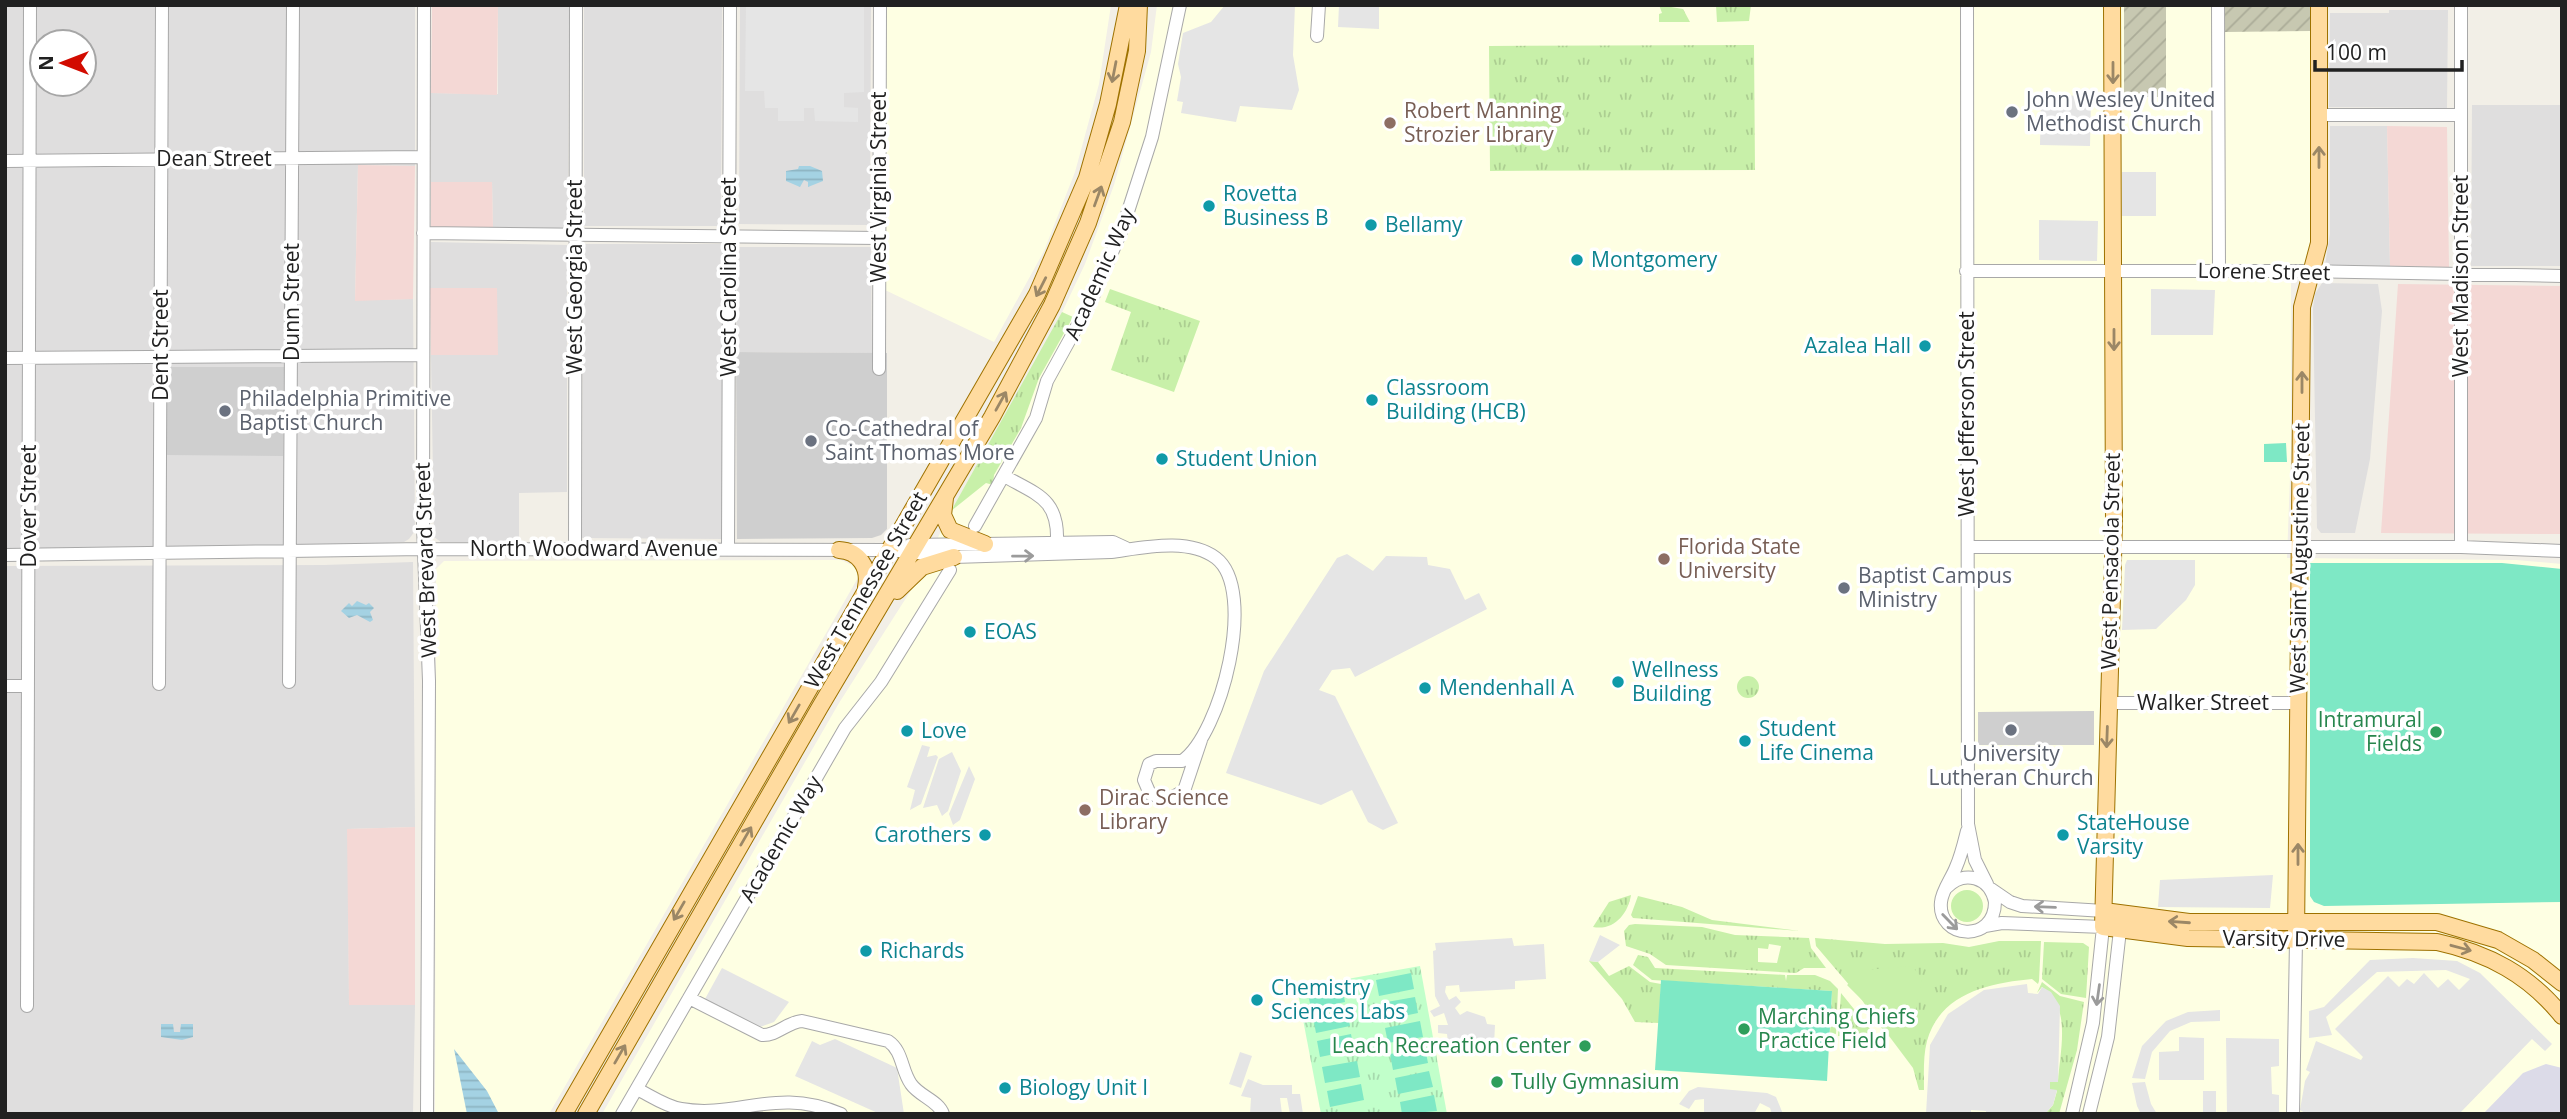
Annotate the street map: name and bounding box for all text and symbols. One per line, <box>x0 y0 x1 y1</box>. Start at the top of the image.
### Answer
north arrow <box>28 28 98 98</box>
scale bar <box>2315 28 2462 72</box>
text: 100 m <box>2326 38 2387 66</box>
text: N <box>33 55 59 71</box>
one-way arrow <box>1107 60 1121 83</box>
one-way arrow <box>2106 62 2120 85</box>
place label: John Wesley United Methodist Church <box>2024 85 2215 137</box>
street label: West Virginia Street <box>864 91 892 283</box>
place label: Robert Manning Strozier Library <box>1404 96 1562 148</box>
marker: John Wesley United Methodist Church <box>2004 104 2020 120</box>
marker: Robert Manning Strozier Library <box>1382 115 1398 131</box>
street label: Dean Street <box>156 144 272 172</box>
one-way arrow <box>2312 146 2326 169</box>
street label: West Madison Street <box>2446 175 2474 377</box>
street label: West Carolina Street <box>714 177 742 377</box>
place label: Rovetta Business B <box>1223 179 1328 231</box>
street label: West Georgia Street <box>560 180 588 374</box>
one-way arrow <box>1093 185 1105 207</box>
marker: Rovetta Business B <box>1201 198 1217 214</box>
street label: Academic Way <box>1058 203 1141 344</box>
place label: Bellamy <box>1385 210 1463 238</box>
marker: Bellamy <box>1363 217 1379 233</box>
street label: Dunn Street <box>277 243 305 361</box>
place label: Montgomery <box>1591 245 1718 273</box>
marker: Montgomery <box>1569 252 1585 268</box>
street label: Lorene Street <box>2197 256 2331 286</box>
one-way arrow <box>1033 276 1047 296</box>
street label: Dent Street <box>146 289 174 401</box>
street label: West Jefferson Street <box>1952 311 1980 517</box>
one-way arrow <box>2107 328 2120 351</box>
place label: Azalea Hall <box>1804 331 1911 359</box>
marker: Azalea Hall <box>1917 338 1933 354</box>
one-way arrow <box>2295 371 2309 394</box>
place label: Classroom Building (HCB) <box>1386 373 1526 425</box>
place label: Philadelphia Primitive Baptist Church <box>239 384 451 436</box>
one-way arrow <box>994 392 1008 412</box>
marker: Classroom Building (HCB) <box>1364 392 1380 408</box>
marker: Philadelphia Primitive Baptist Church <box>217 403 233 419</box>
place label: Co-Cathedral of Saint Thomas More <box>825 414 1015 466</box>
street label: West Saint Augustine Street <box>2283 423 2315 693</box>
marker: Co-Cathedral of Saint Thomas More <box>803 433 819 449</box>
place label: Student Union <box>1176 444 1317 472</box>
street label: Dover Street <box>14 445 42 567</box>
marker: Student Union <box>1154 451 1170 467</box>
street label: West Pensacola Street <box>2094 452 2126 670</box>
street label: West Brevard Street <box>408 462 442 658</box>
street label: West Tennessee Street <box>797 486 933 693</box>
place label: Florida State University <box>1678 532 1801 584</box>
street label: North Woodward Avenue <box>470 534 718 562</box>
one-way arrow <box>1011 549 1034 563</box>
marker: Florida State University <box>1656 551 1672 567</box>
place label: Baptist Campus Ministry <box>1858 561 2012 613</box>
marker: Baptist Campus Ministry <box>1836 580 1852 596</box>
place label: EOAS <box>984 617 1037 645</box>
marker: EOAS <box>962 624 978 640</box>
place label: Wellness Building <box>1632 655 1718 707</box>
place label: Mendenhall A <box>1439 673 1575 701</box>
marker: Wellness Building <box>1610 674 1626 690</box>
marker: Mendenhall A <box>1417 680 1433 696</box>
street label: Walker Street <box>2137 688 2269 716</box>
one-way arrow <box>786 704 800 724</box>
place label: Intramural Fields <box>2318 705 2422 757</box>
place label: Student Life Cinema <box>1759 714 1874 766</box>
place label: Love <box>921 716 967 744</box>
marker: University Lutheran Church <box>2003 722 2019 738</box>
marker: Love <box>899 723 915 739</box>
marker: Intramural Fields <box>2428 724 2444 740</box>
one-way arrow <box>2100 725 2113 748</box>
marker: Student Life Cinema <box>1737 733 1753 749</box>
place label: University Lutheran Church <box>1928 739 2094 791</box>
street label: Academic Way <box>733 770 828 907</box>
place label: Dirac Science Library <box>1099 783 1229 835</box>
marker: Dirac Science Library <box>1077 802 1093 818</box>
place label: StateHouse Varsity <box>2077 808 2190 860</box>
place label: Carothers <box>874 820 971 848</box>
one-way arrow <box>739 827 753 847</box>
marker: Carothers <box>977 827 993 843</box>
marker: StateHouse Varsity <box>2055 827 2071 843</box>
one-way arrow <box>2291 843 2305 866</box>
one-way arrow <box>672 900 685 921</box>
one-way arrow <box>2033 900 2056 914</box>
one-way arrow <box>1942 913 1959 930</box>
one-way arrow <box>2168 915 2191 928</box>
street label: Varsity Drive <box>2222 923 2346 953</box>
place label: Richards <box>880 936 964 964</box>
one-way arrow <box>2450 942 2472 955</box>
marker: Richards <box>858 943 874 959</box>
place label: Chemistry Sciences Labs <box>1271 973 1405 1025</box>
one-way arrow <box>2091 983 2104 1006</box>
marker: Chemistry Sciences Labs <box>1249 992 1265 1008</box>
place label: Marching Chiefs Practice Field <box>1758 1002 1915 1054</box>
marker: Marching Chiefs Practice Field <box>1736 1021 1752 1037</box>
place label: Leach Recreation Center <box>1332 1031 1571 1059</box>
marker: Leach Recreation Center <box>1577 1038 1593 1054</box>
one-way arrow <box>613 1045 627 1065</box>
place label: Tully Gymnasium <box>1511 1067 1679 1095</box>
place label: Biology Unit I <box>1019 1073 1148 1101</box>
marker: Tully Gymnasium <box>1489 1074 1505 1090</box>
marker: Biology Unit I <box>997 1080 1013 1096</box>

